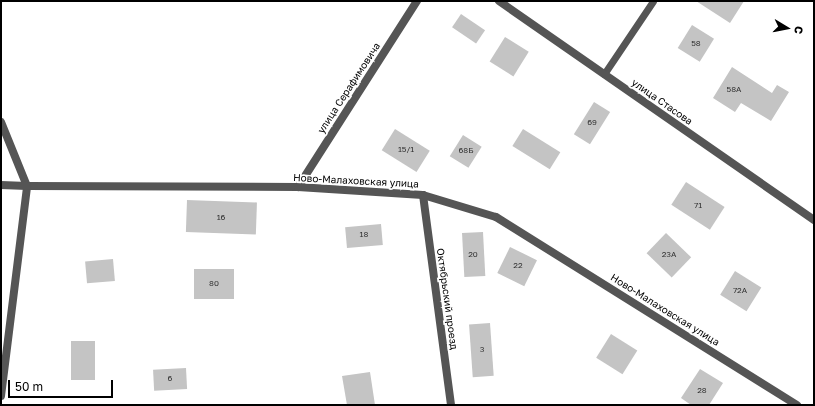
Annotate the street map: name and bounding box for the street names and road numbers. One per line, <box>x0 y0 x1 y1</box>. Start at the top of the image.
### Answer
street label: улица Серафимовича <box>315 40 383 136</box>
street label: улица Стасова <box>629 77 695 127</box>
street label: Ново-Малаховская улица <box>293 172 419 190</box>
street label: Октябрьский проезд <box>434 248 460 350</box>
street label: Ново-Малаховская улица <box>608 272 722 348</box>

